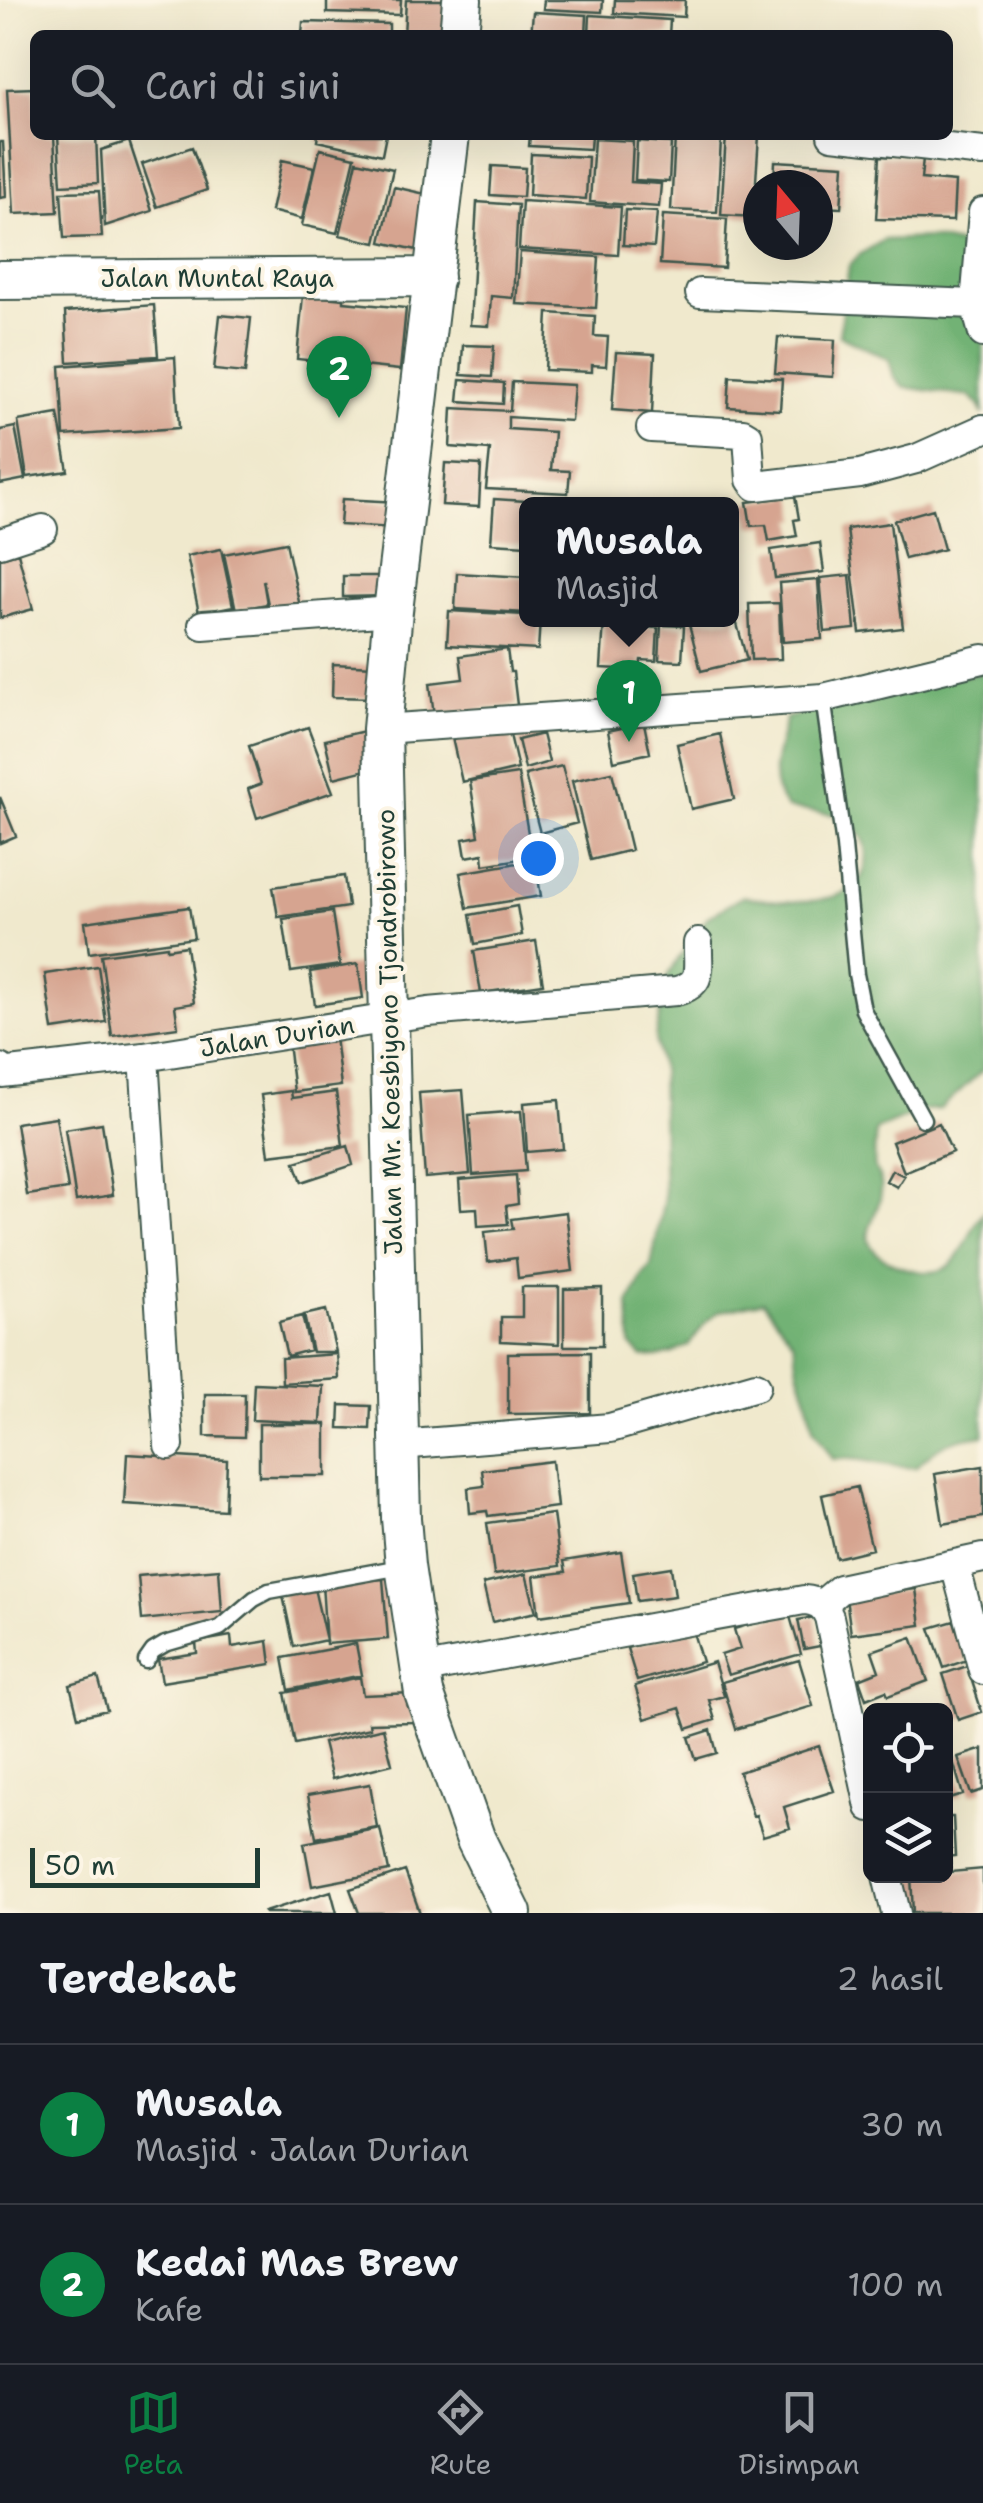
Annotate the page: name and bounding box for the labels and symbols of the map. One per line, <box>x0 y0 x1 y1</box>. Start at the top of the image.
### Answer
north arrow <box>743 170 833 260</box>
street label: Jalan Muntal Raya <box>100 261 334 295</box>
pin: 2 <box>306 336 372 418</box>
pin: 1 <box>596 660 662 742</box>
street label: Jalan Mr. Koesbiyono Tjondrobirowo <box>368 809 410 1255</box>
your location <box>513 833 564 884</box>
street label: Jalan Durian <box>197 1007 357 1065</box>
scale bar <box>30 1843 260 1888</box>

